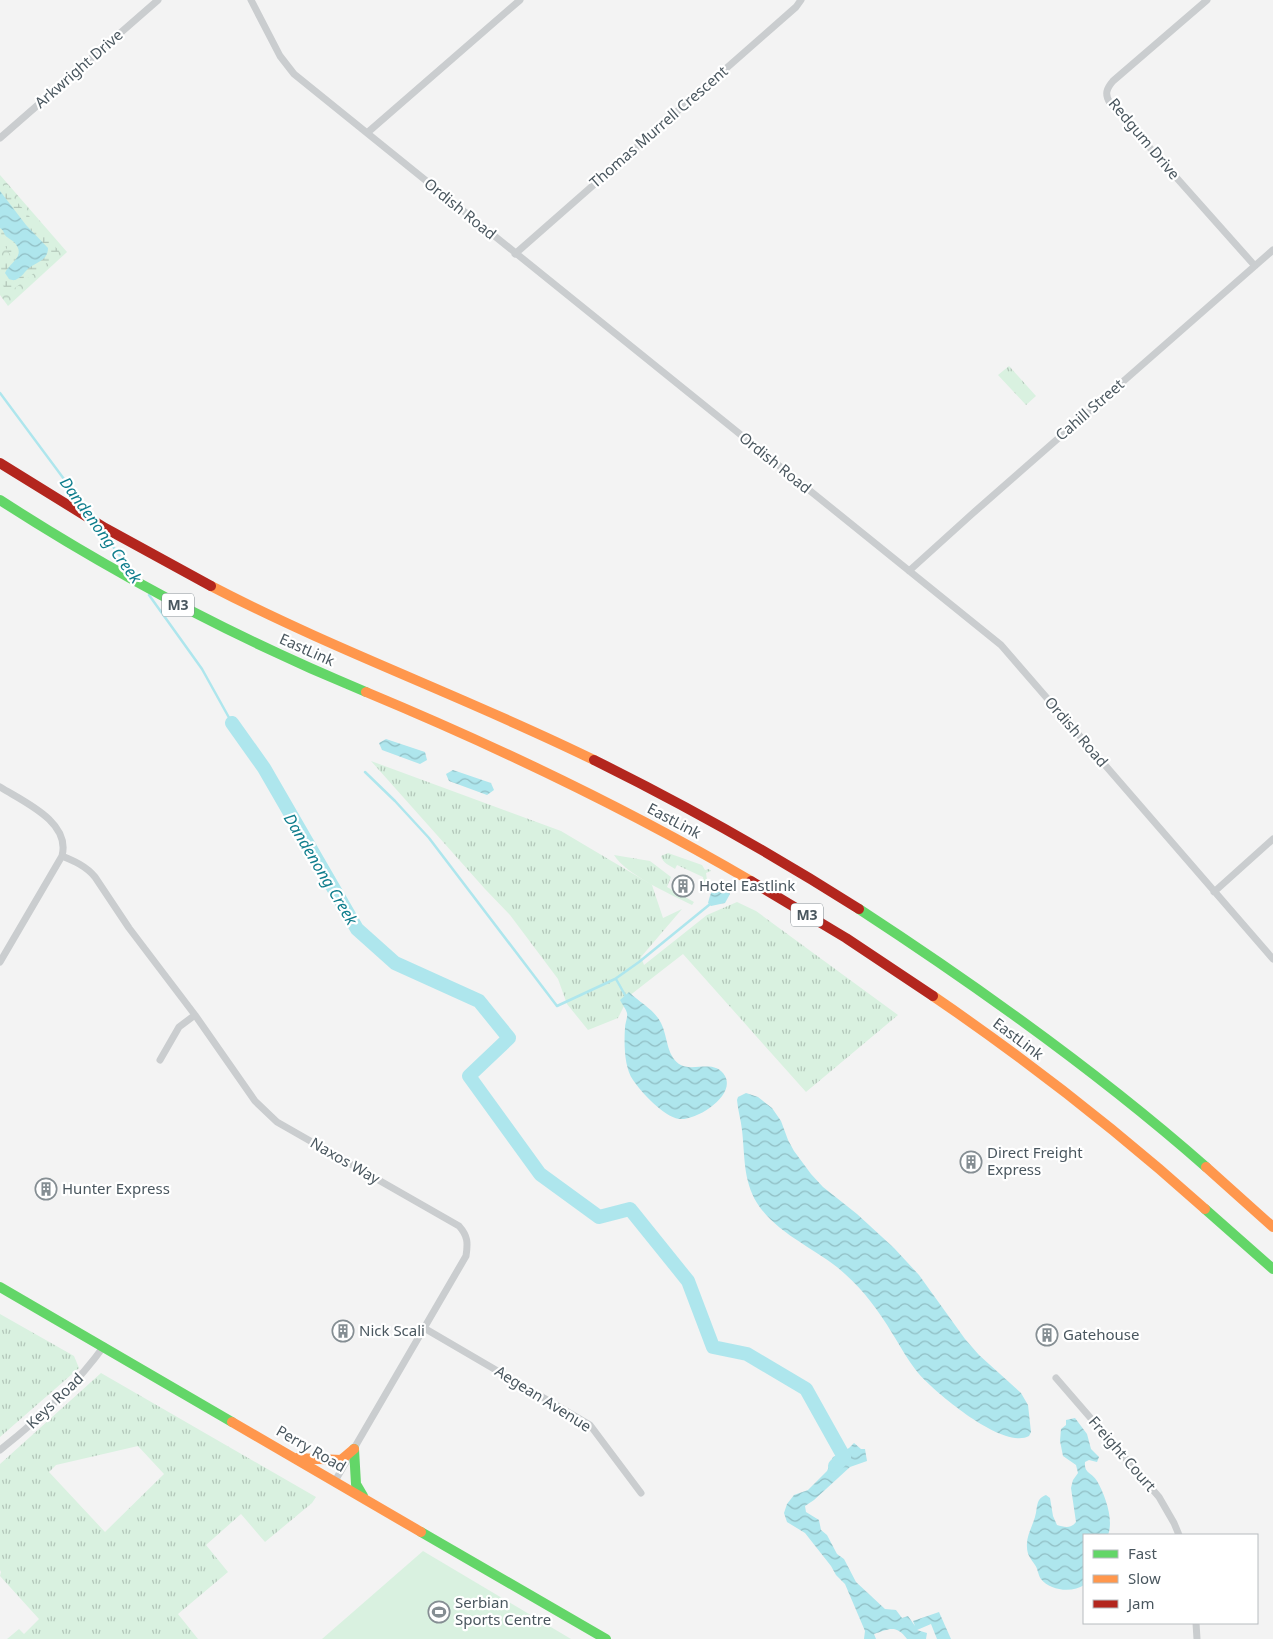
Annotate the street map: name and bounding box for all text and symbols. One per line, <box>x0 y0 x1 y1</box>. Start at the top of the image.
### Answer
street label: Arkwright Drive <box>30 24 127 112</box>
street label: Thomas Murrell Crescent <box>585 60 732 192</box>
street label: Redgum Drive <box>1105 93 1185 183</box>
street label: Ordish Road <box>420 173 501 243</box>
street label: Cahill Street <box>1051 374 1128 445</box>
street label: Ordish Road <box>735 427 816 497</box>
water label: Dandenong Creek <box>55 472 148 589</box>
road number: M3 <box>162 594 194 616</box>
street label: EastLink <box>277 628 338 670</box>
street label: Ordish Road <box>1041 692 1113 771</box>
street label: EastLink <box>644 798 705 843</box>
water label: Dandenong Creek <box>279 809 364 930</box>
building icon: Hotel Eastlink <box>671 874 695 898</box>
place label: Hotel Eastlink <box>699 875 795 895</box>
road number: M3 <box>791 904 823 926</box>
street label: EastLink <box>989 1013 1048 1064</box>
street label: Naxos Way <box>307 1132 384 1188</box>
place label: Direct Freight Express <box>987 1142 1083 1179</box>
building icon: Direct Freight Express <box>959 1150 983 1174</box>
building icon: Hunter Express <box>34 1177 58 1201</box>
place label: Hunter Express <box>62 1178 170 1198</box>
building icon: Nick Scali <box>331 1319 355 1343</box>
place label: Nick Scali <box>359 1320 425 1340</box>
building icon: Gatehouse <box>1035 1323 1059 1347</box>
place label: Gatehouse <box>1063 1324 1139 1344</box>
street label: Aegean Avenue <box>492 1361 595 1436</box>
street label: Keys Road <box>21 1368 87 1433</box>
street label: Freight Court <box>1085 1412 1161 1496</box>
street label: Perry Road <box>273 1420 350 1476</box>
legend <box>1083 1534 1258 1624</box>
text: Fast <box>1128 1543 1157 1563</box>
text: Slow <box>1128 1568 1161 1588</box>
place label: Serbian Sports Centre <box>455 1592 551 1629</box>
text: Jam <box>1126 1593 1155 1613</box>
sports icon: Serbian Sports Centre <box>427 1600 451 1624</box>

